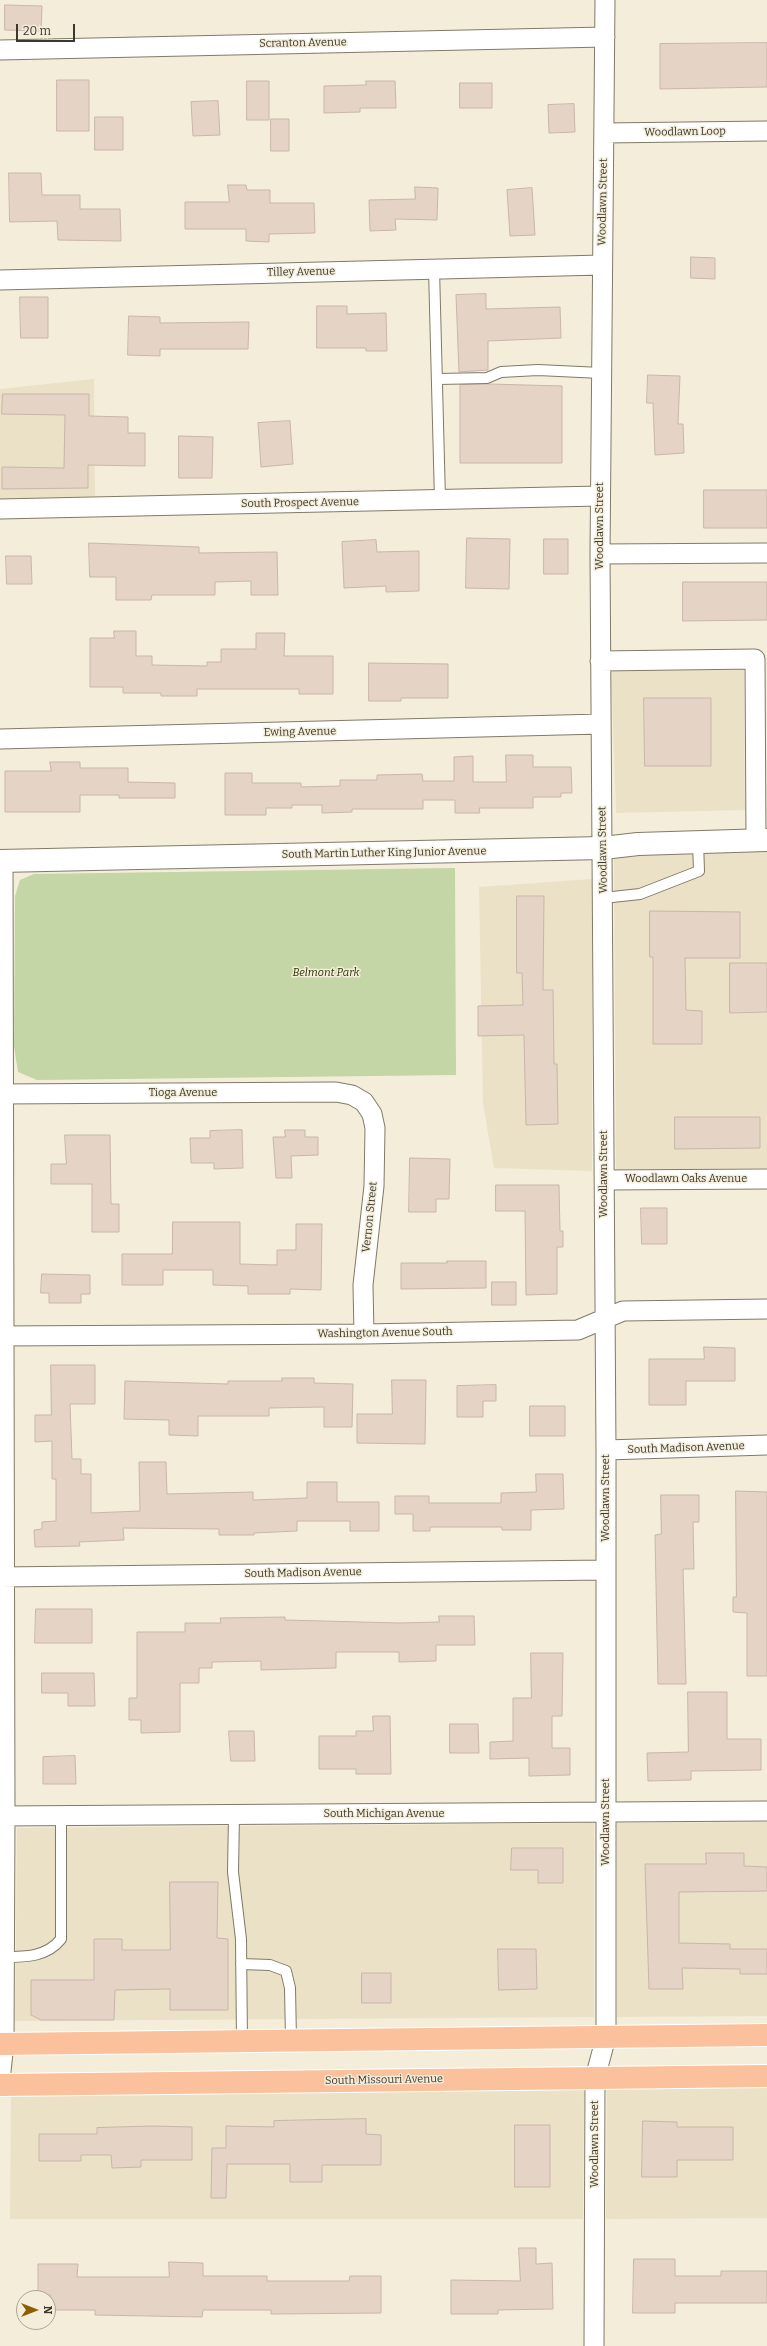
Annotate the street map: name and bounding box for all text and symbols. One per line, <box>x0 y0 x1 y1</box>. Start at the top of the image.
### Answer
scale bar <box>18 16 77 42</box>
text: 20 m <box>23 24 51 38</box>
street label: Scranton Avenue <box>259 36 347 50</box>
street label: Woodlawn Loop <box>644 125 726 139</box>
street label: Woodlawn Street <box>596 158 610 246</box>
street label: Tilley Avenue <box>267 265 335 279</box>
street label: Woodlawn Street <box>593 482 607 570</box>
street label: South Prospect Avenue <box>241 495 359 511</box>
street label: Ewing Avenue <box>264 725 336 739</box>
street label: Woodlawn Street <box>596 806 610 894</box>
street label: South Martin Luther King Junior Avenue <box>282 845 486 861</box>
park label: Belmont Park <box>292 966 360 980</box>
street label: Tioga Avenue <box>149 1086 217 1100</box>
street label: Woodlawn Street <box>597 1130 611 1218</box>
street label: Woodlawn Oaks Avenue <box>625 1172 747 1186</box>
street label: Vernon Street <box>360 1181 380 1253</box>
street label: Washington Avenue South <box>317 1325 453 1341</box>
street label: South Madison Avenue <box>627 1439 745 1457</box>
street label: Woodlawn Street <box>599 1454 613 1542</box>
street label: South Madison Avenue <box>244 1565 362 1581</box>
street label: Woodlawn Street <box>599 1778 613 1866</box>
street label: South Michigan Avenue <box>323 1807 445 1821</box>
street label: South Missouri Avenue <box>325 2072 443 2088</box>
street label: Woodlawn Street <box>588 2100 602 2188</box>
north arrow <box>16 2290 56 2330</box>
text: N <box>41 2306 54 2314</box>

